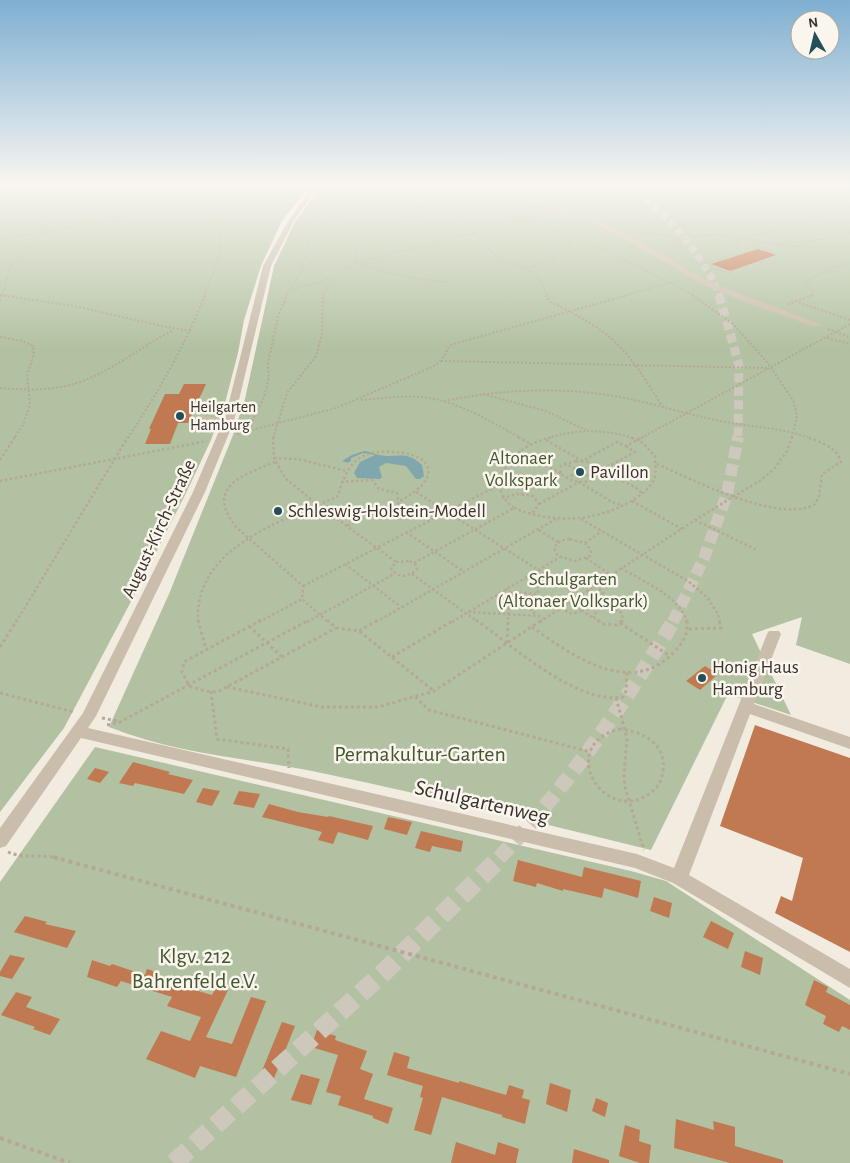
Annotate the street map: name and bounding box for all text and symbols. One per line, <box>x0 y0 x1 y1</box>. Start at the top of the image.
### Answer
north arrow <box>790 10 840 60</box>
text: N <box>808 16 819 31</box>
place label: Heilgarten Hamburg <box>190 399 256 433</box>
marker: Heilgarten Hamburg <box>174 410 186 422</box>
park label: Altonaer Volkspark <box>485 449 558 490</box>
street label: August-Kirch-Straße <box>119 457 199 601</box>
place label: Pavillon <box>590 463 649 482</box>
marker: Pavillon <box>574 466 586 478</box>
place label: Schleswig-Holstein-Modell <box>288 502 486 521</box>
marker: Schleswig-Holstein-Modell <box>272 505 284 517</box>
park label: Schulgarten (Altonaer Volkspark) <box>497 570 649 611</box>
place label: Honig Haus Hamburg <box>712 658 799 699</box>
marker: Honig Haus Hamburg <box>696 672 708 684</box>
park label: Permakultur-Garten <box>334 743 506 765</box>
street label: Schulgartenweg <box>413 776 551 828</box>
park label: Klgv. 212 Bahrenfeld e.V. <box>132 945 258 992</box>

